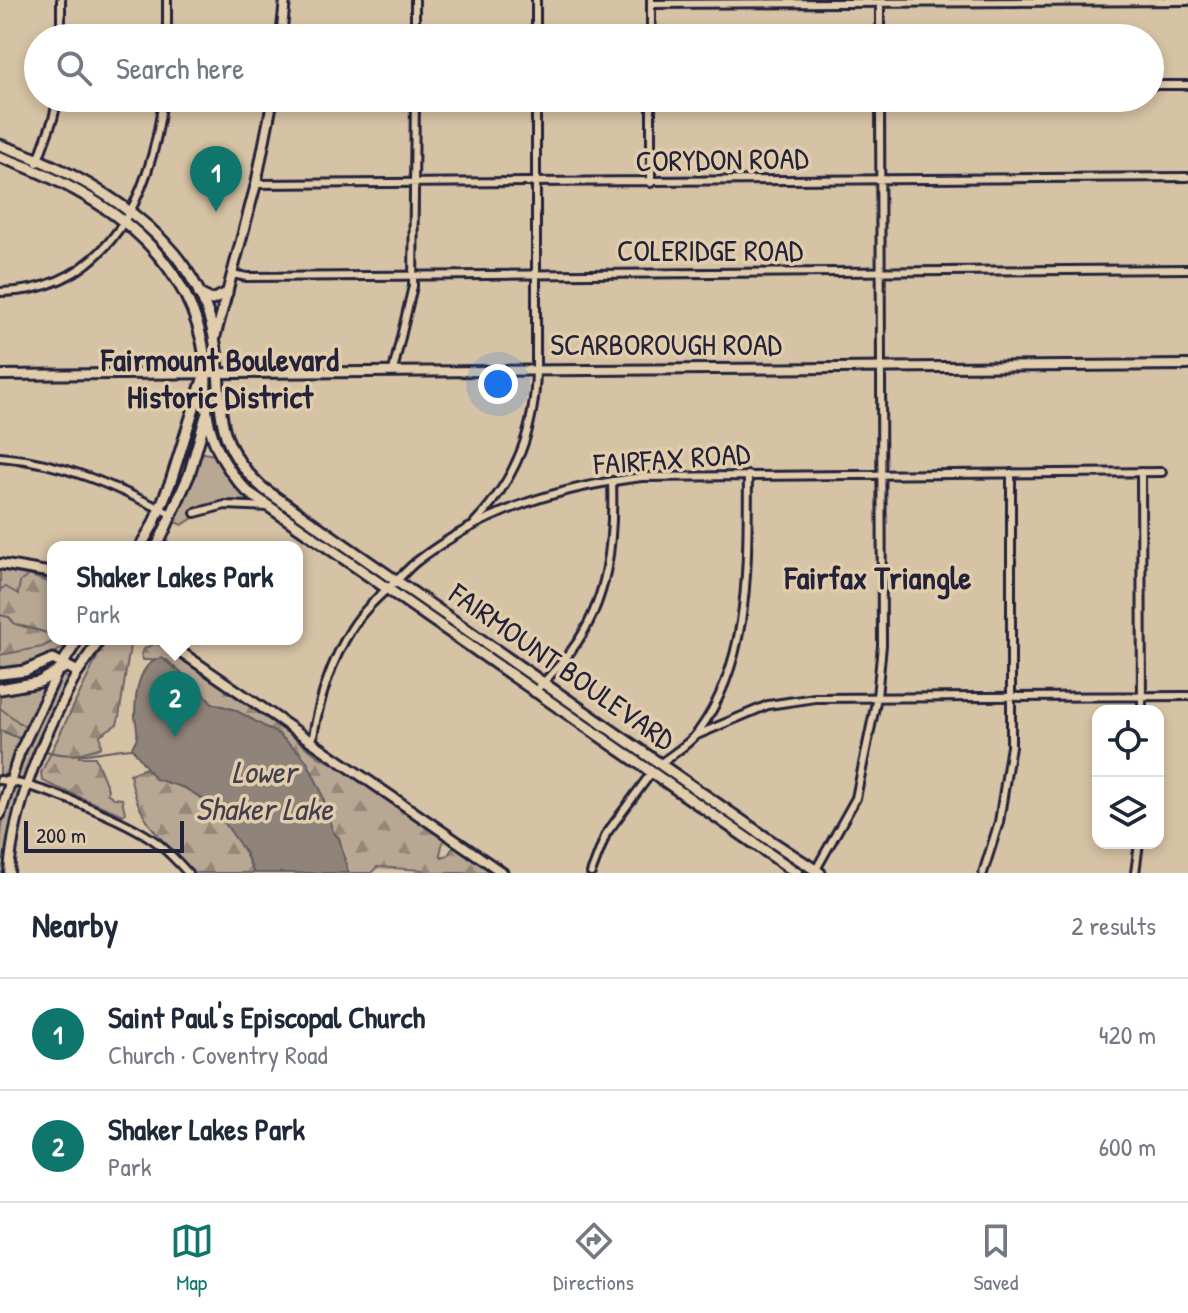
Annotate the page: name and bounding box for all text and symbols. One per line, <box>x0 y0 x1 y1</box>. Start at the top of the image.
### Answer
search box <box>24 24 1164 112</box>
icon: search <box>52 46 96 90</box>
text: Search here <box>116 48 244 88</box>
street label: CORYDON ROAD <box>635 137 810 181</box>
pin: 1 <box>190 146 242 212</box>
street label: COLERIDGE ROAD <box>617 230 804 270</box>
street label: SCARBOROUGH ROAD <box>550 324 783 364</box>
district label: Fairmount Boulevard Historic District <box>100 338 339 418</box>
your location <box>478 364 518 404</box>
street label: FAIRFAX ROAD <box>591 433 752 483</box>
popup <box>47 541 303 645</box>
text: Shaker Lakes Park <box>77 556 273 596</box>
district label: Fairfax Triangle <box>784 556 972 600</box>
street label: FAIRMOUNT BOULEVARD <box>441 573 684 759</box>
text: Park <box>77 596 120 631</box>
pin: 2 <box>149 671 201 737</box>
map controls <box>1092 705 1164 849</box>
button: locate <box>1092 705 1164 777</box>
water label: Lower Shaker Lake <box>196 750 334 830</box>
button: layers <box>1092 777 1164 849</box>
scale bar <box>24 817 184 853</box>
text: 200 m <box>36 820 86 850</box>
text: Nearby <box>32 902 118 948</box>
text: 2 results <box>1071 908 1156 943</box>
text: Saint Paul's Episcopal Church <box>108 997 425 1037</box>
text: 1 <box>53 1017 63 1052</box>
text: 420 m <box>1099 1017 1156 1052</box>
text: Church · Coventry Road <box>108 1037 328 1072</box>
text: Shaker Lakes Park <box>108 1109 305 1149</box>
text: 2 <box>52 1129 64 1164</box>
text: 600 m <box>1099 1129 1156 1164</box>
text: Park <box>108 1149 152 1184</box>
tab: Map <box>170 1219 214 1297</box>
tab: Directions <box>553 1219 634 1297</box>
tab: Saved <box>973 1219 1018 1297</box>

